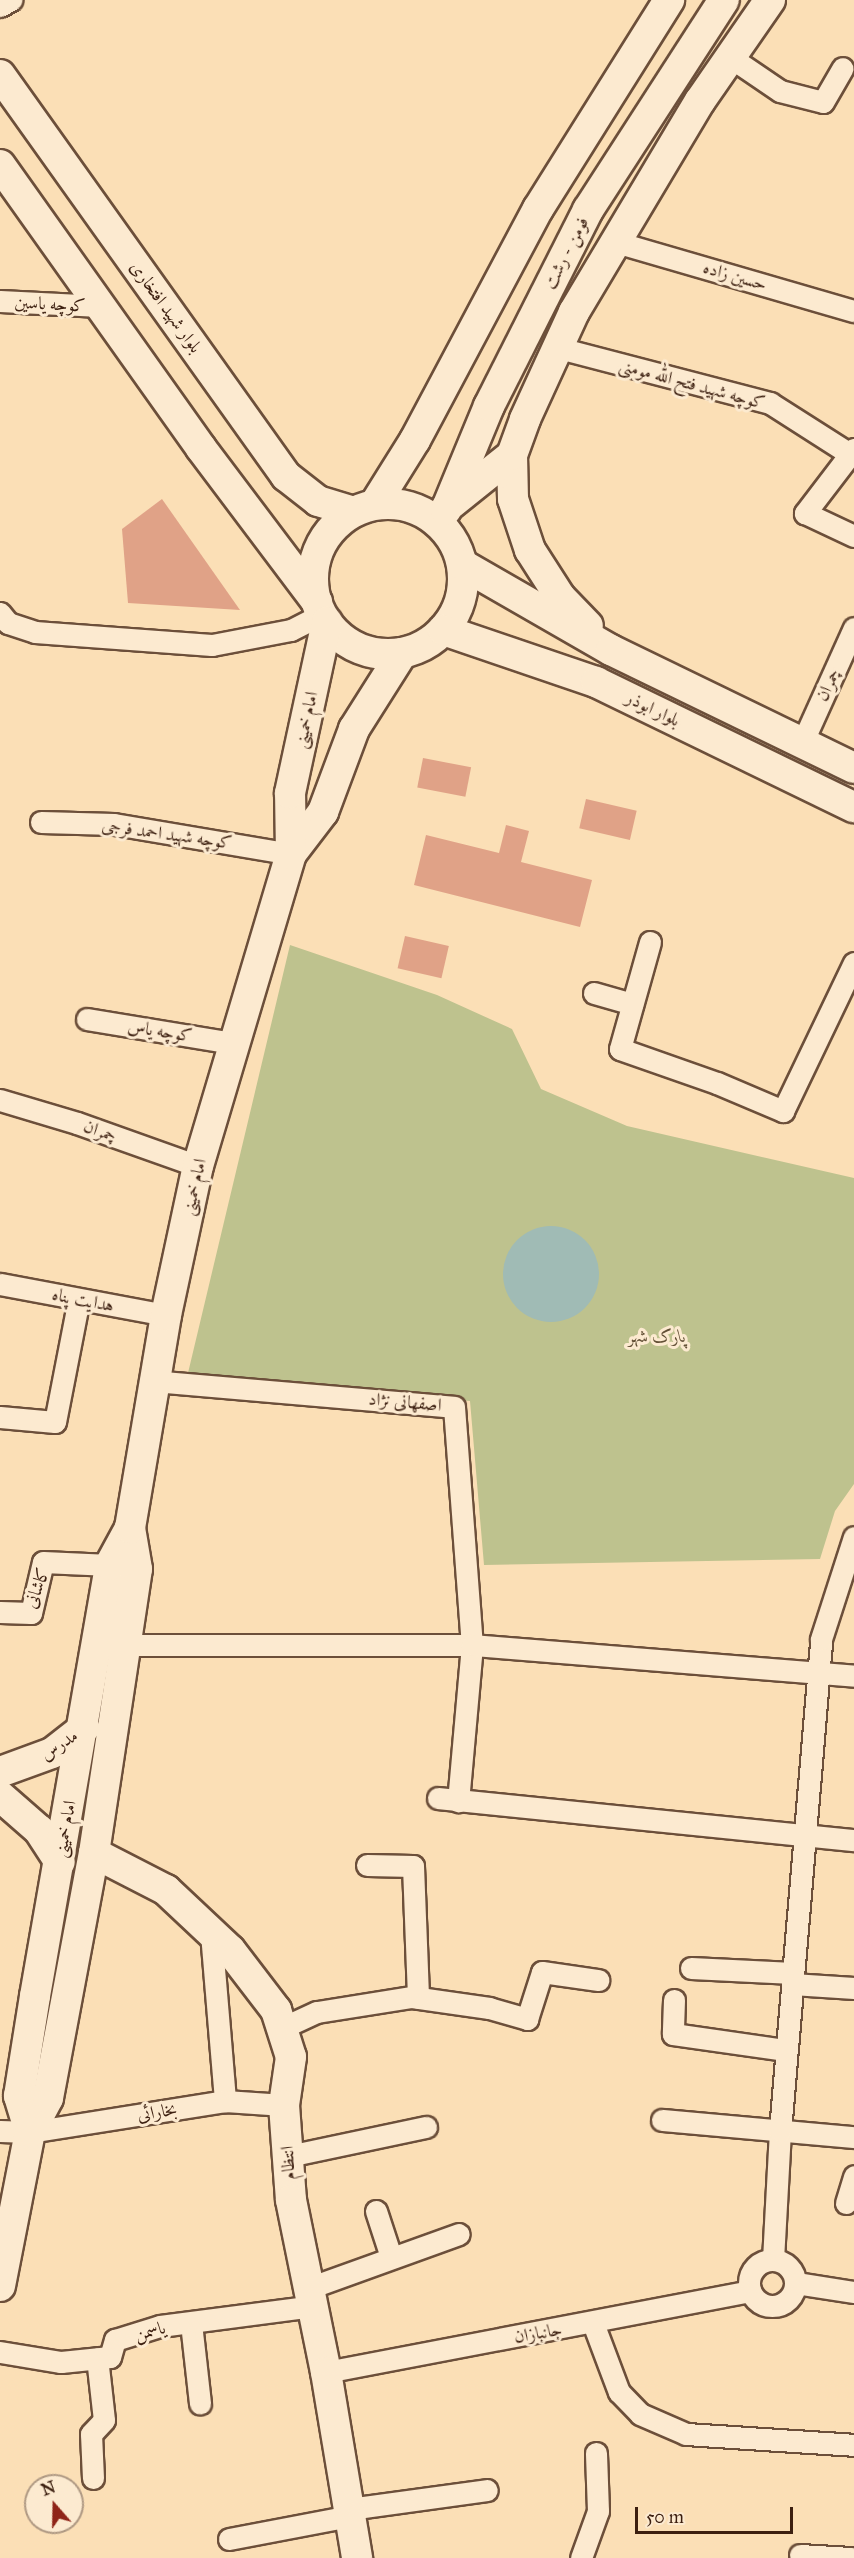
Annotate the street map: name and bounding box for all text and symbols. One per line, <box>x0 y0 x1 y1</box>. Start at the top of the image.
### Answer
street label: فومن - رشت <box>539 213 593 293</box>
street label: بلوار شهید افتخاری <box>125 257 207 357</box>
street label: حسین زاده <box>701 257 769 295</box>
street label: کوچه یاسین <box>14 291 86 317</box>
street label: کوچه شهید فتح الله مومنی <box>617 354 767 414</box>
street label: چمران <box>811 665 845 705</box>
street label: بلوار ابوذر <box>622 687 684 731</box>
street label: امام خمینی <box>289 690 323 750</box>
street label: کوچه شهید احمد فرجی <box>100 814 234 854</box>
street label: کوچه یاس <box>126 1015 194 1047</box>
street label: چمران <box>81 1115 119 1147</box>
street label: امام خمینی <box>177 1156 211 1218</box>
street label: هدایت پناه <box>50 1283 116 1317</box>
park label: پارک شهر <box>628 1325 686 1347</box>
street label: اصفهانی نژاد <box>368 1388 442 1416</box>
street label: کاشانی <box>19 1565 55 1611</box>
street label: مدرس <box>36 1725 82 1765</box>
street label: امام خمینی <box>49 1799 81 1859</box>
street label: بخارائی <box>136 2098 178 2126</box>
street label: انتظام <box>276 2145 300 2181</box>
street label: یاسمن <box>132 2317 168 2345</box>
street label: جانبازان <box>512 2318 564 2348</box>
north arrow <box>24 2474 84 2534</box>
text: N <box>39 2477 58 2500</box>
scale bar <box>638 2495 796 2533</box>
text: 50 m <box>646 2506 684 2528</box>

